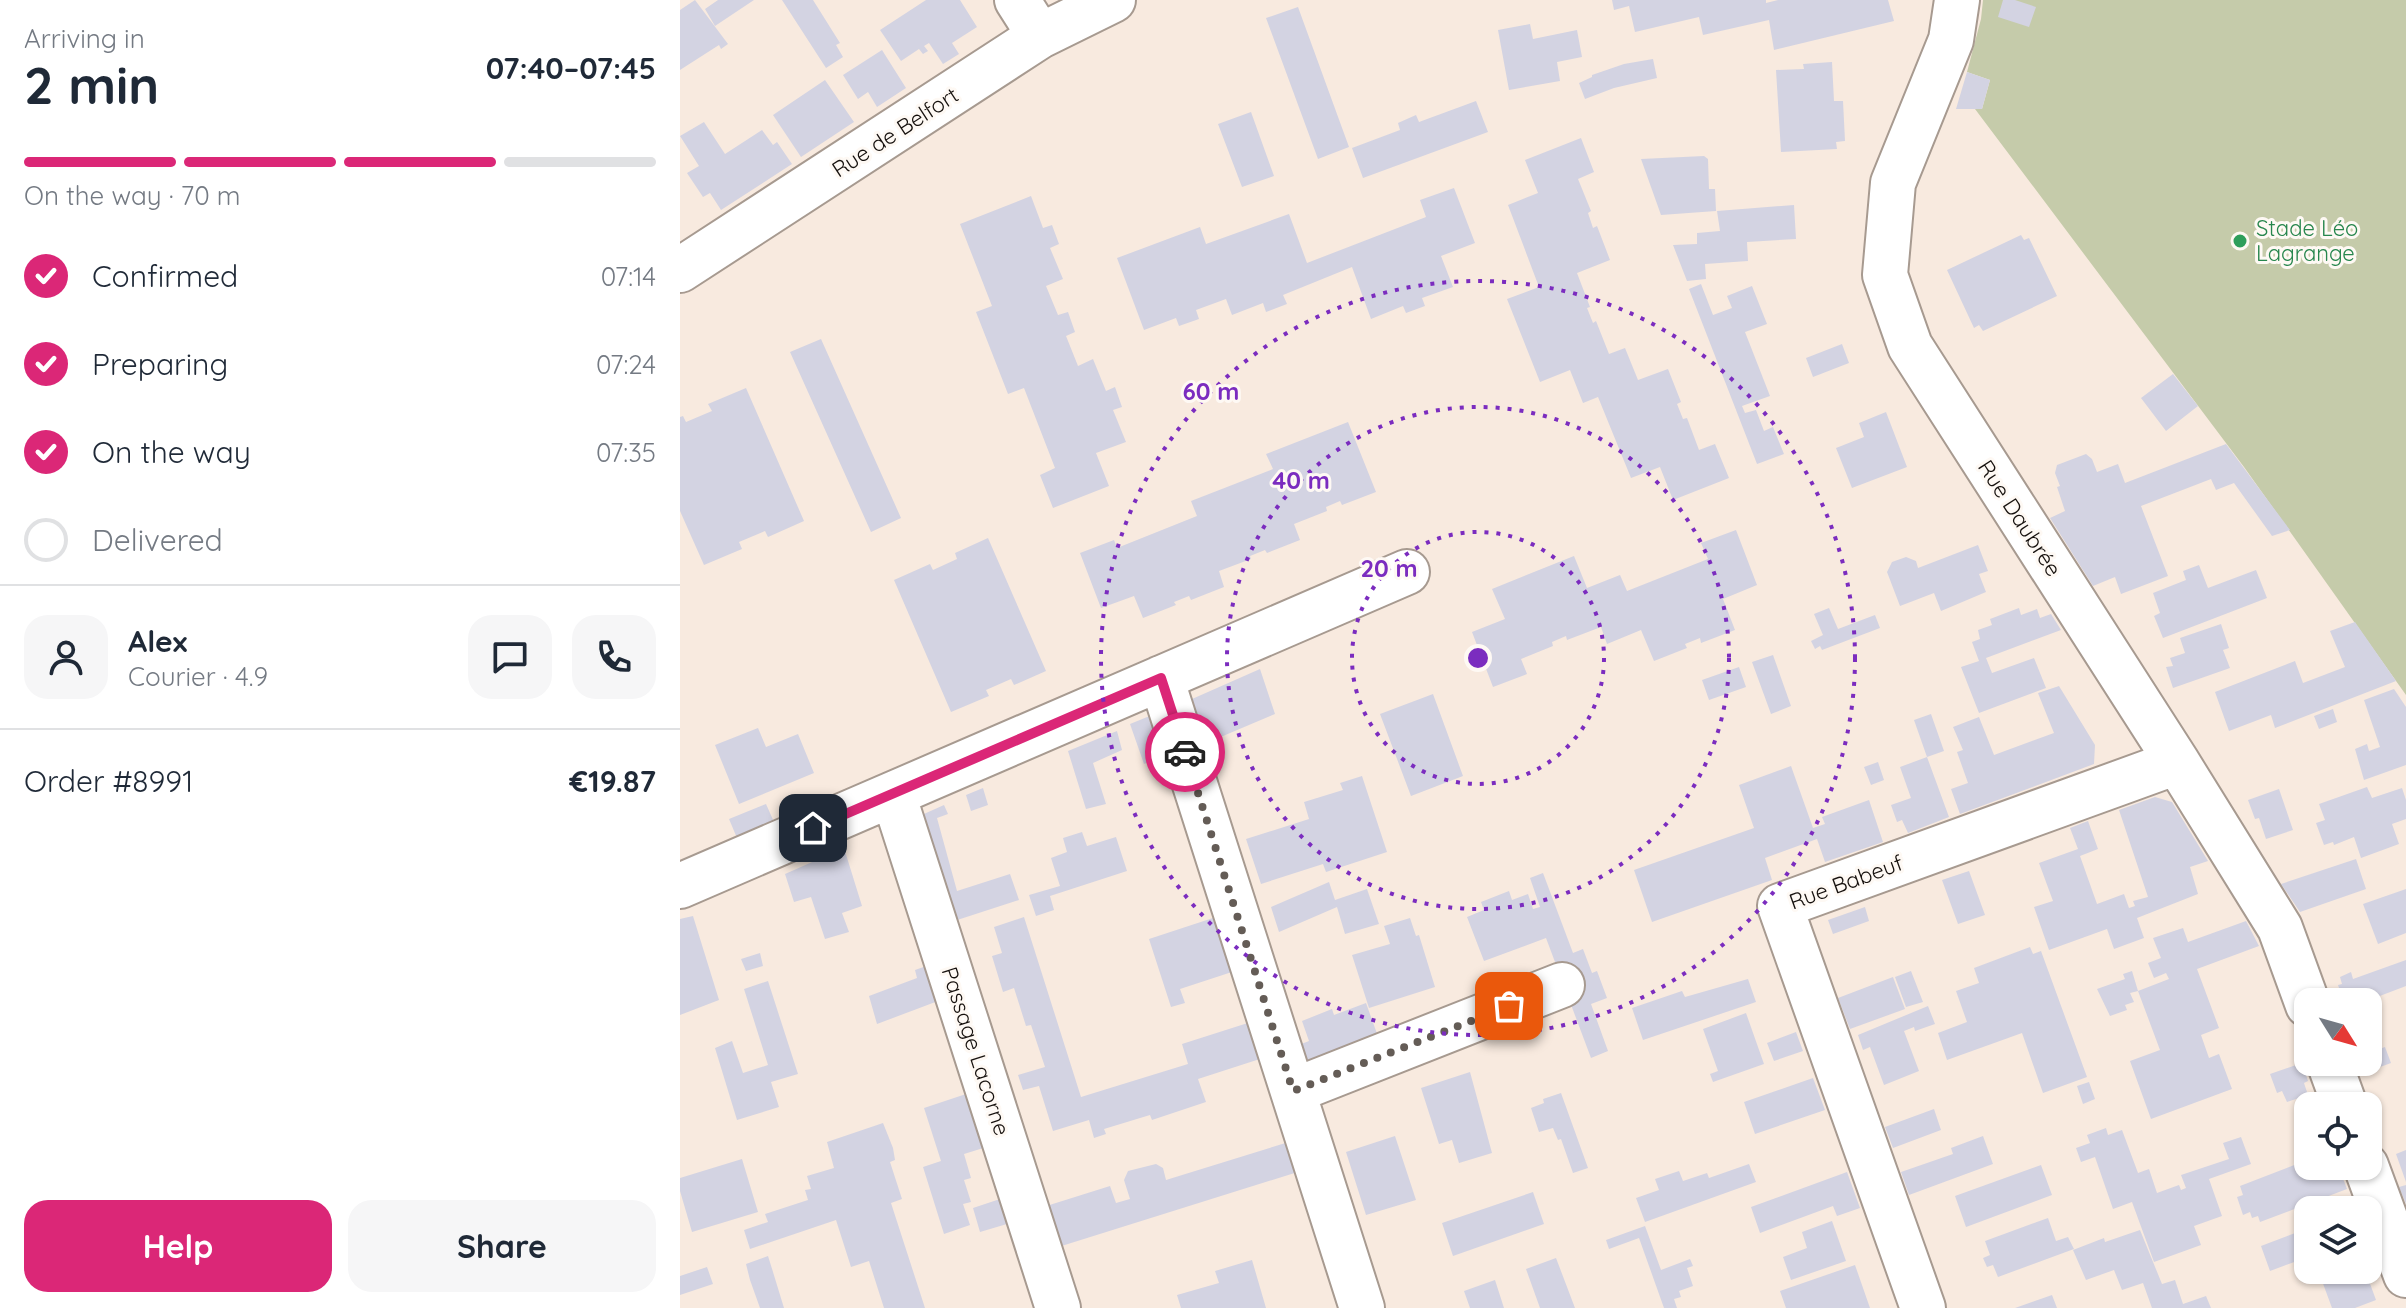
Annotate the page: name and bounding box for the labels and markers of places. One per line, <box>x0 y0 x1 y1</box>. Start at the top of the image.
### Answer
place label: Stade Léo Lagrange <box>2256 214 2358 267</box>
marker: Stade Léo Lagrange <box>2231 232 2249 250</box>
centre of rings <box>1464 644 1492 672</box>
pin <box>779 794 847 862</box>
pin <box>1475 972 1543 1040</box>

